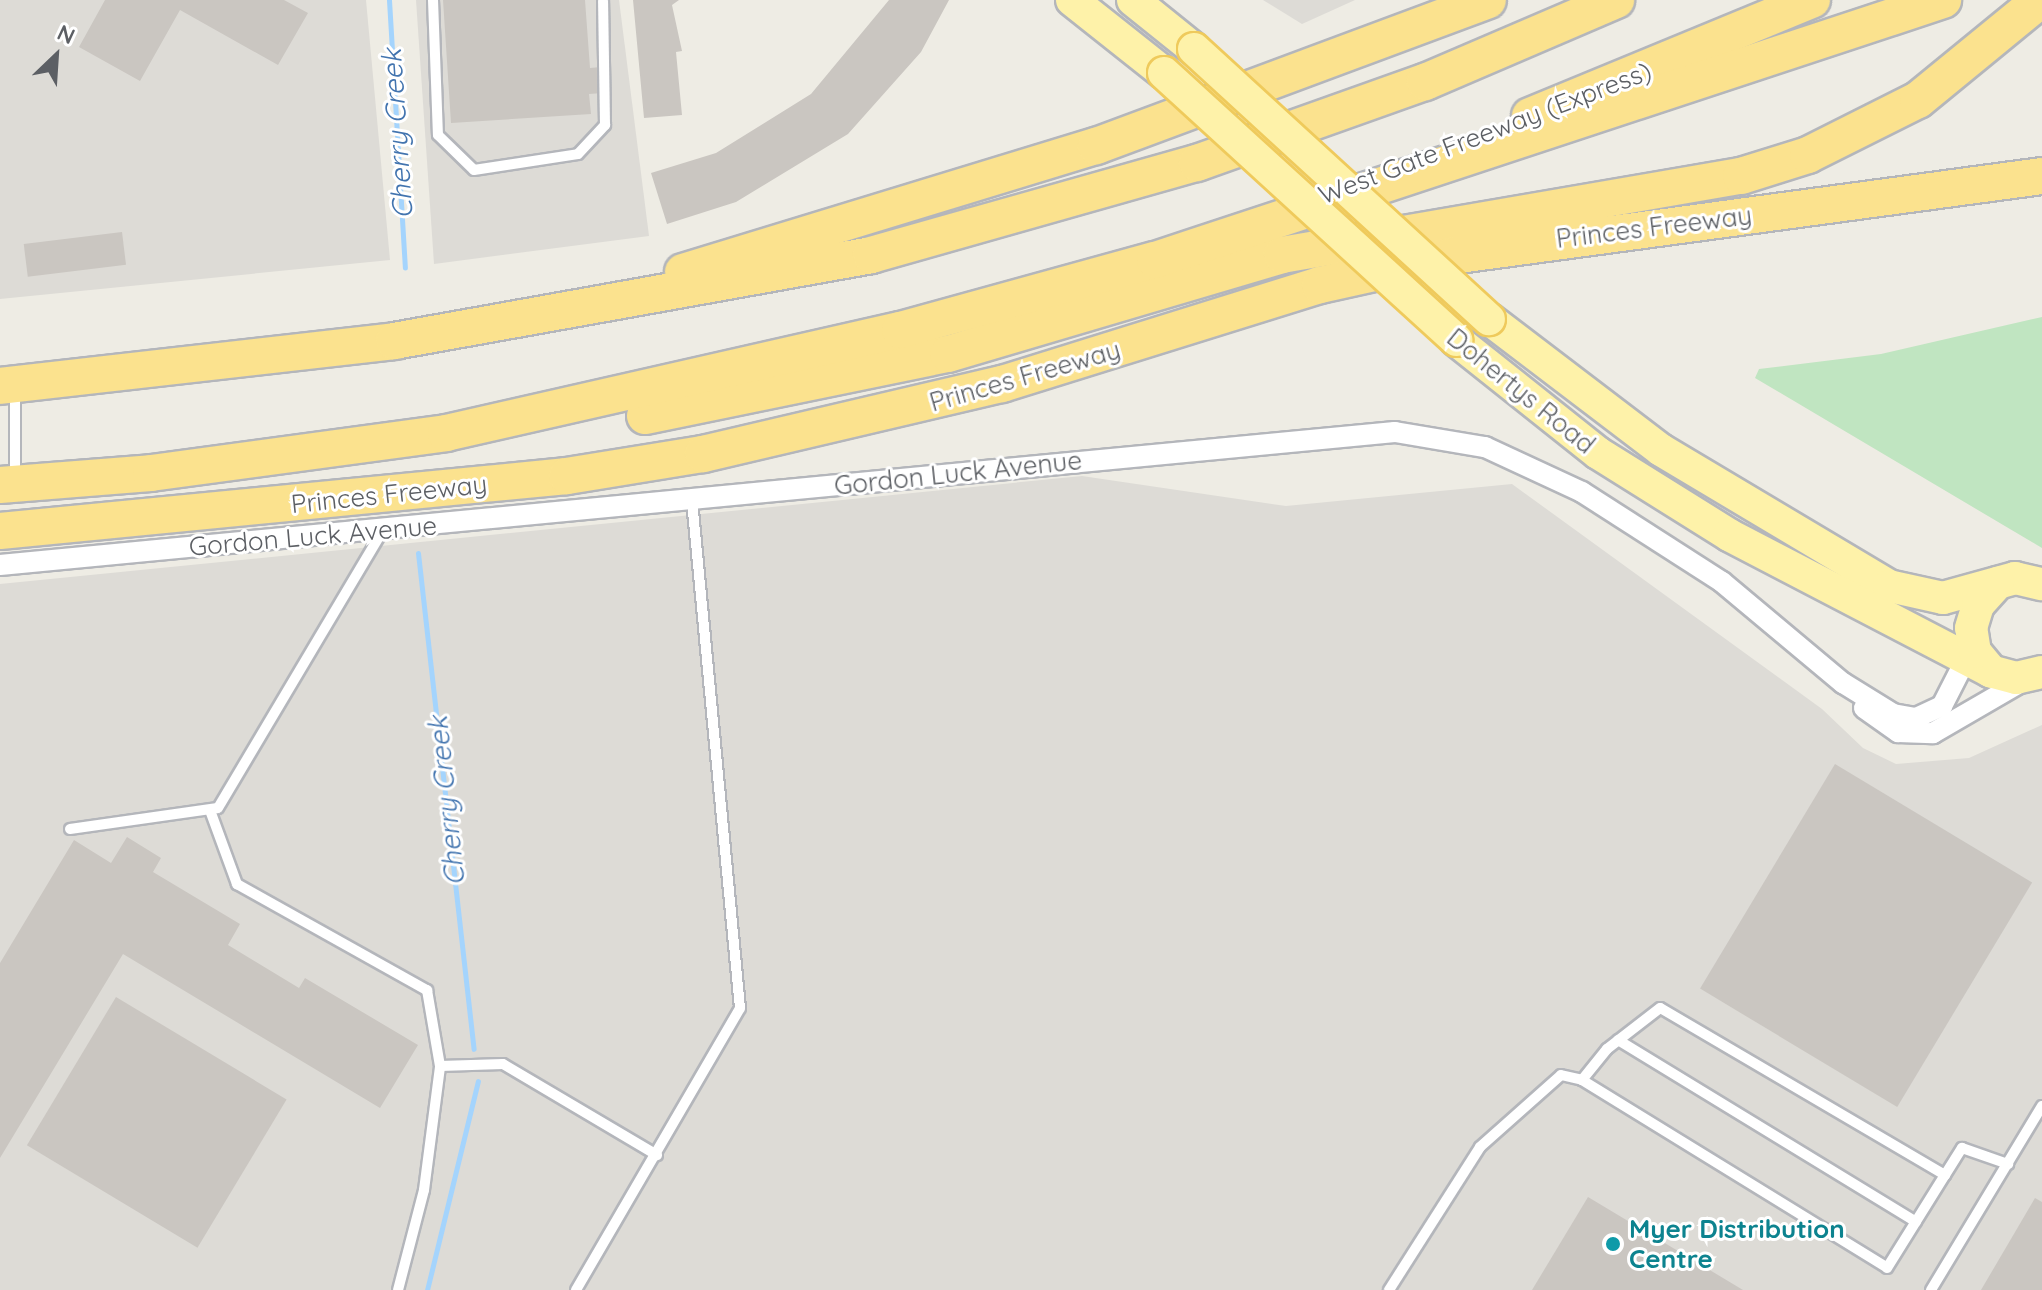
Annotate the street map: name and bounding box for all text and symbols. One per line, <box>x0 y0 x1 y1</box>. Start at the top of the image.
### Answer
north arrow <box>16 16 96 96</box>
text: N <box>53 18 79 50</box>
water label: Cherry Creek <box>374 48 420 220</box>
street label: West Gate Freeway (Express) <box>1314 55 1656 211</box>
street label: Princes Freeway <box>1554 200 1754 254</box>
street label: Dohertys Road <box>1441 322 1601 460</box>
street label: Princes Freeway <box>926 334 1124 418</box>
street label: Gordon Luck Avenue <box>833 444 1083 502</box>
street label: Princes Freeway <box>289 468 489 520</box>
street label: Gordon Luck Avenue <box>188 510 438 562</box>
water label: Cherry Creek <box>420 715 472 887</box>
place label: Myer Distribution Centre <box>1629 1213 1845 1274</box>
marker: Myer Distribution Centre <box>1604 1235 1622 1253</box>

